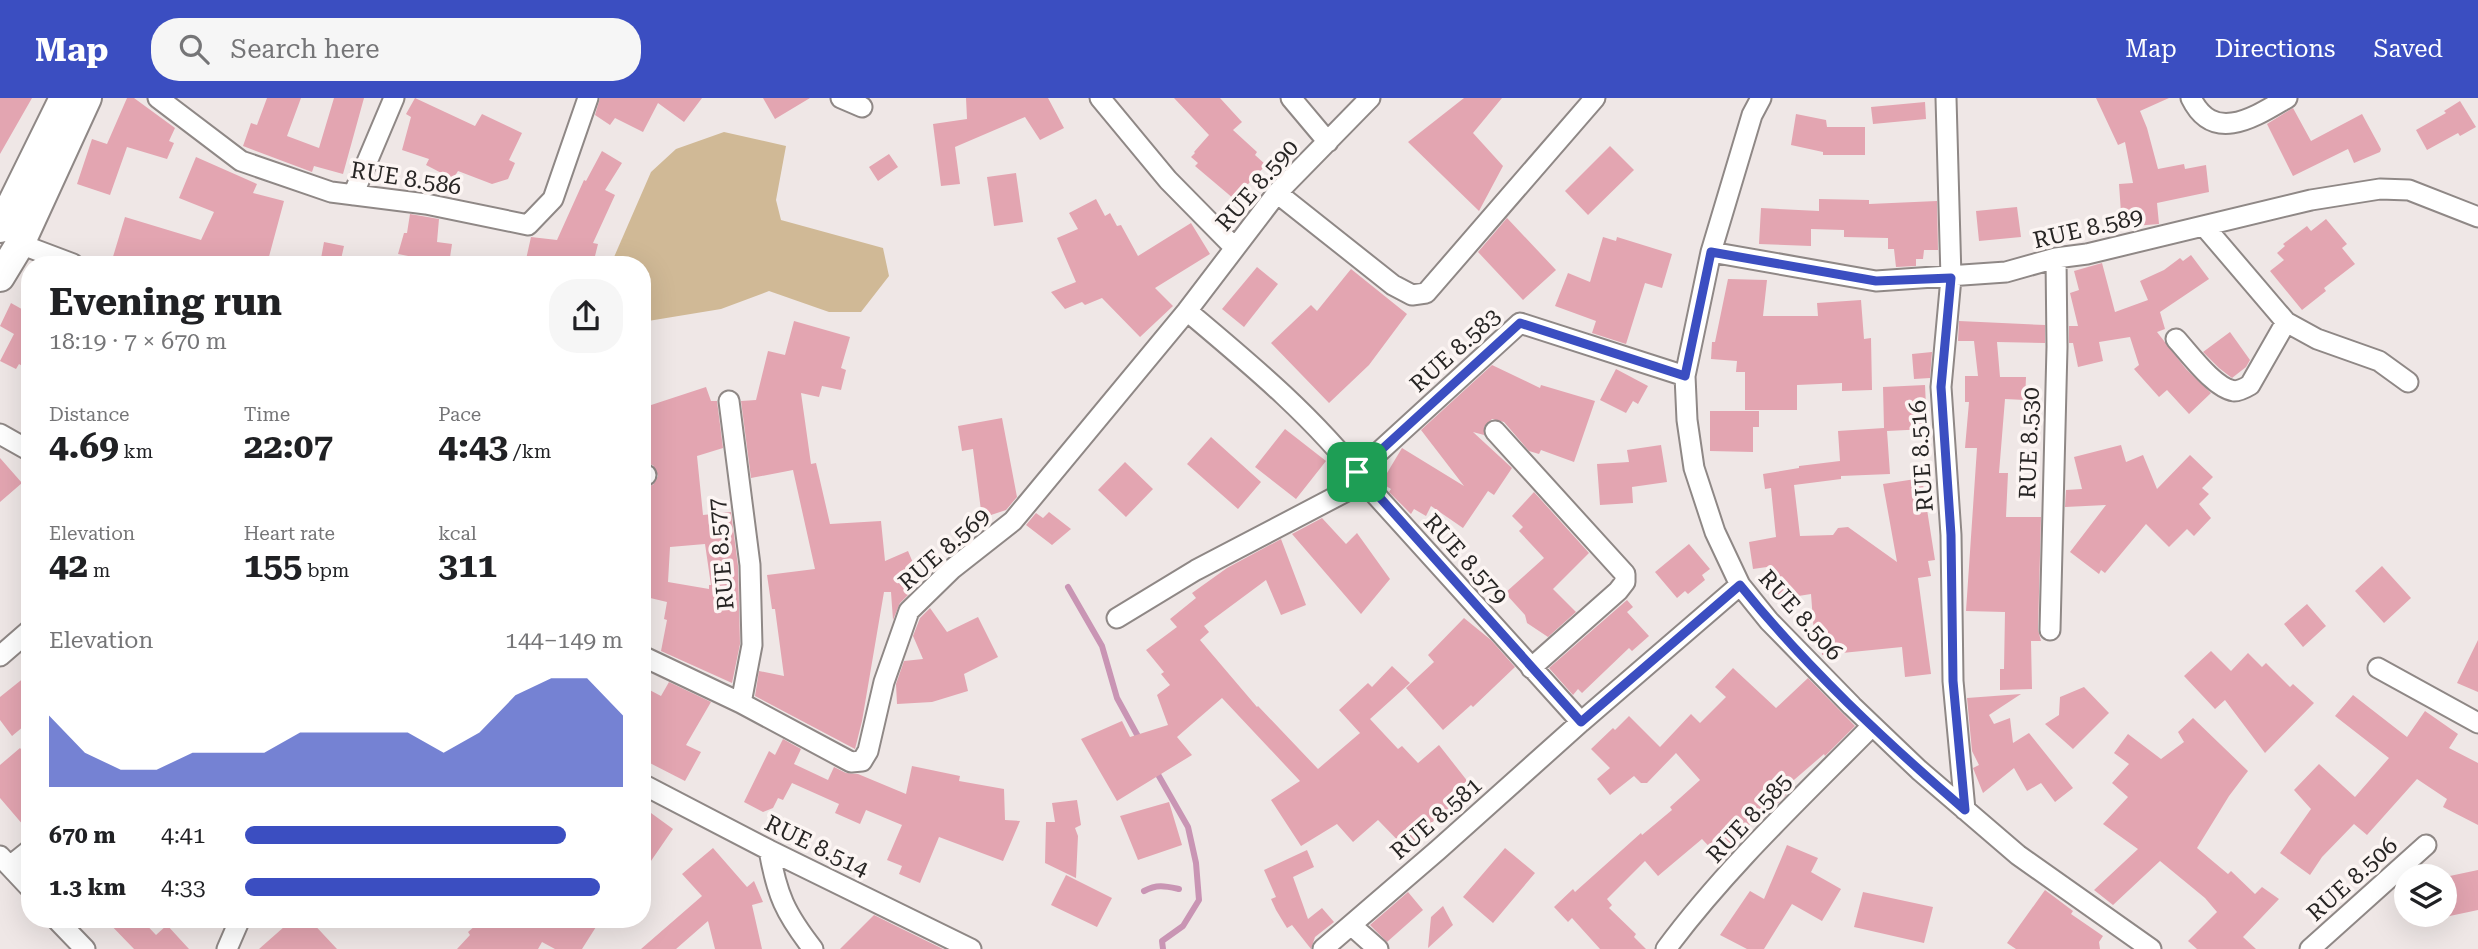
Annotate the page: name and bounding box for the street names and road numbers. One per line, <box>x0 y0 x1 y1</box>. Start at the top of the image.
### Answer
street label: RUE 8.590 <box>1210 134 1304 236</box>
street label: RUE 8.586 <box>348 156 463 201</box>
street label: RUE 8.589 <box>2030 203 2146 254</box>
street label: RUE 8.583 <box>1405 303 1506 398</box>
street label: RUE 8.530 <box>2014 386 2045 500</box>
street label: RUE 8.516 <box>1904 399 1939 513</box>
street label: RUE 8.577 <box>703 497 740 611</box>
street label: RUE 8.569 <box>893 502 996 596</box>
street label: RUE 8.579 <box>1418 509 1513 610</box>
street label: RUE 8.506 <box>1753 565 1848 666</box>
street label: RUE 8.585 <box>1701 768 1797 869</box>
street label: RUE 8.581 <box>1385 771 1487 865</box>
street label: RUE 8.514 <box>760 810 873 883</box>
street label: RUE 8.506 <box>2302 832 2403 927</box>

